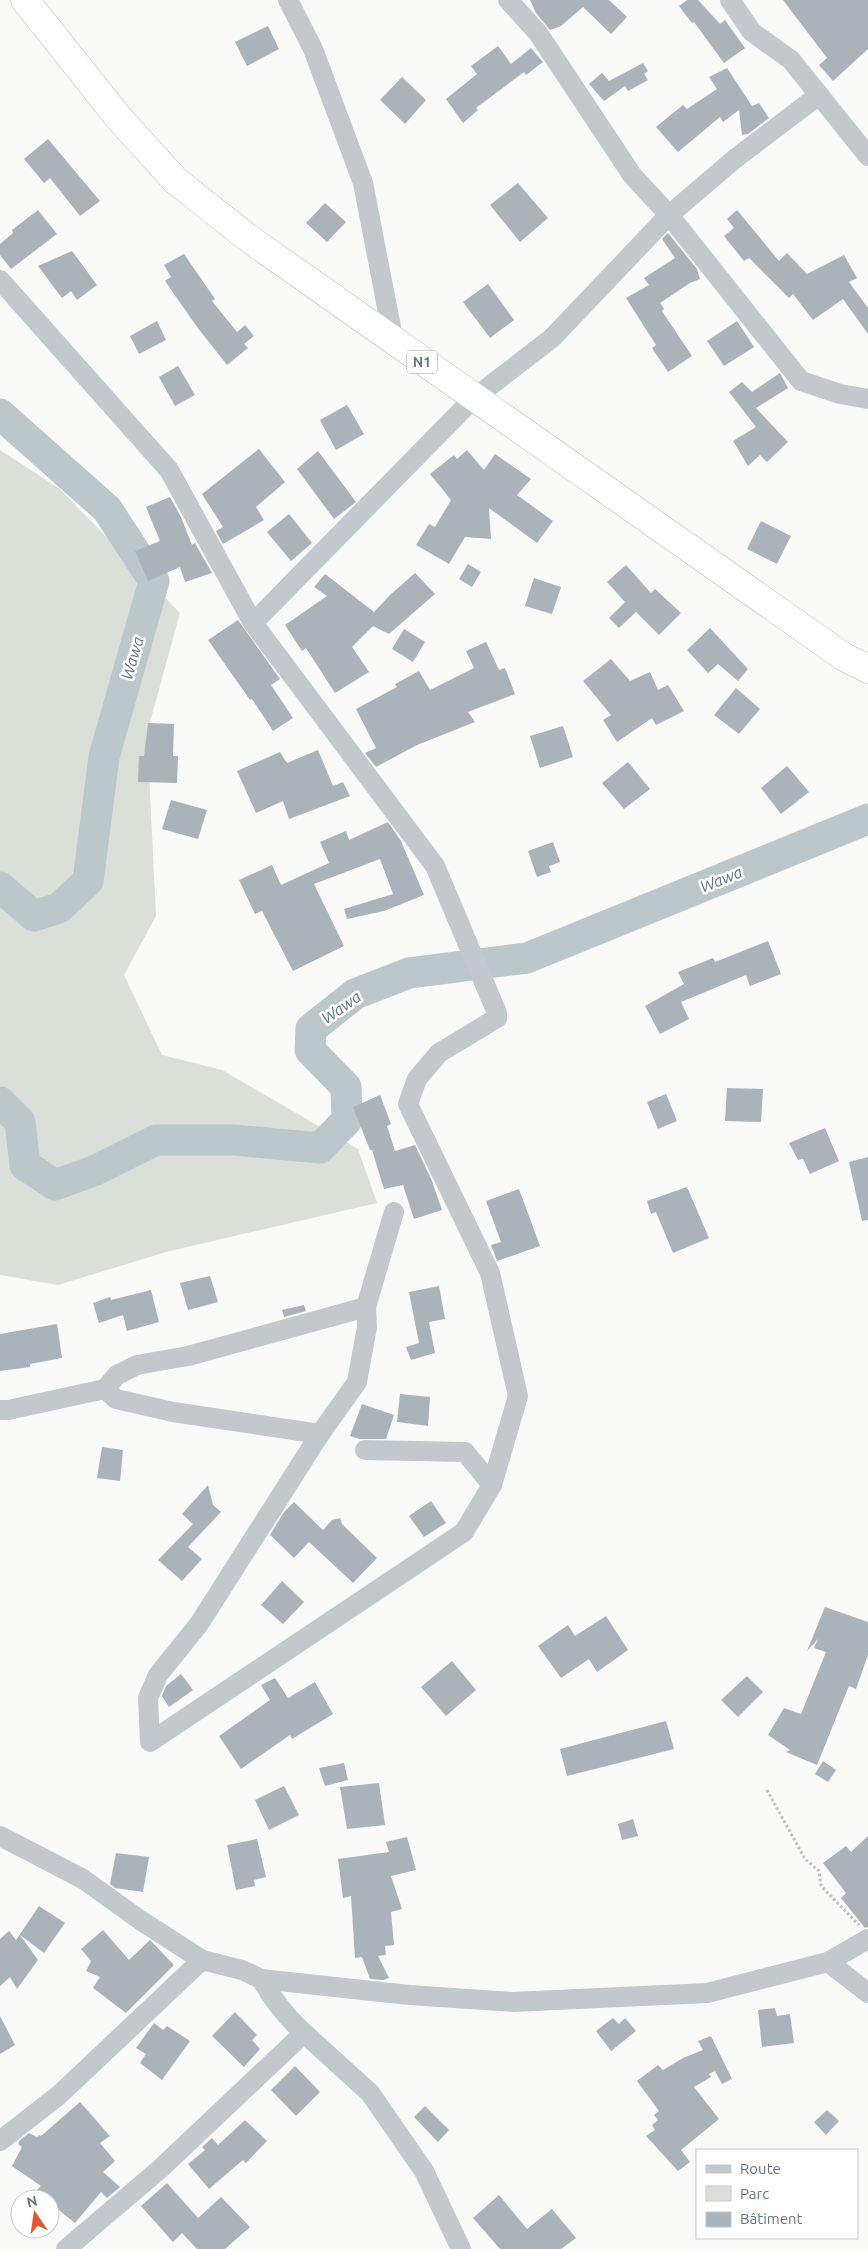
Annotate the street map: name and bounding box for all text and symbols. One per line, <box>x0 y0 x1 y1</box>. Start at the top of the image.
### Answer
road number: N1 <box>407 351 437 374</box>
water label: Wawa <box>117 634 147 681</box>
water label: Wawa <box>697 862 745 896</box>
water label: Wawa <box>318 987 364 1027</box>
legend <box>696 2149 858 2239</box>
text: Route <box>740 2160 781 2177</box>
text: Parc <box>740 2185 769 2202</box>
north arrow <box>10 2189 60 2239</box>
text: N <box>25 2192 39 2210</box>
text: Bâtiment <box>740 2210 803 2227</box>

